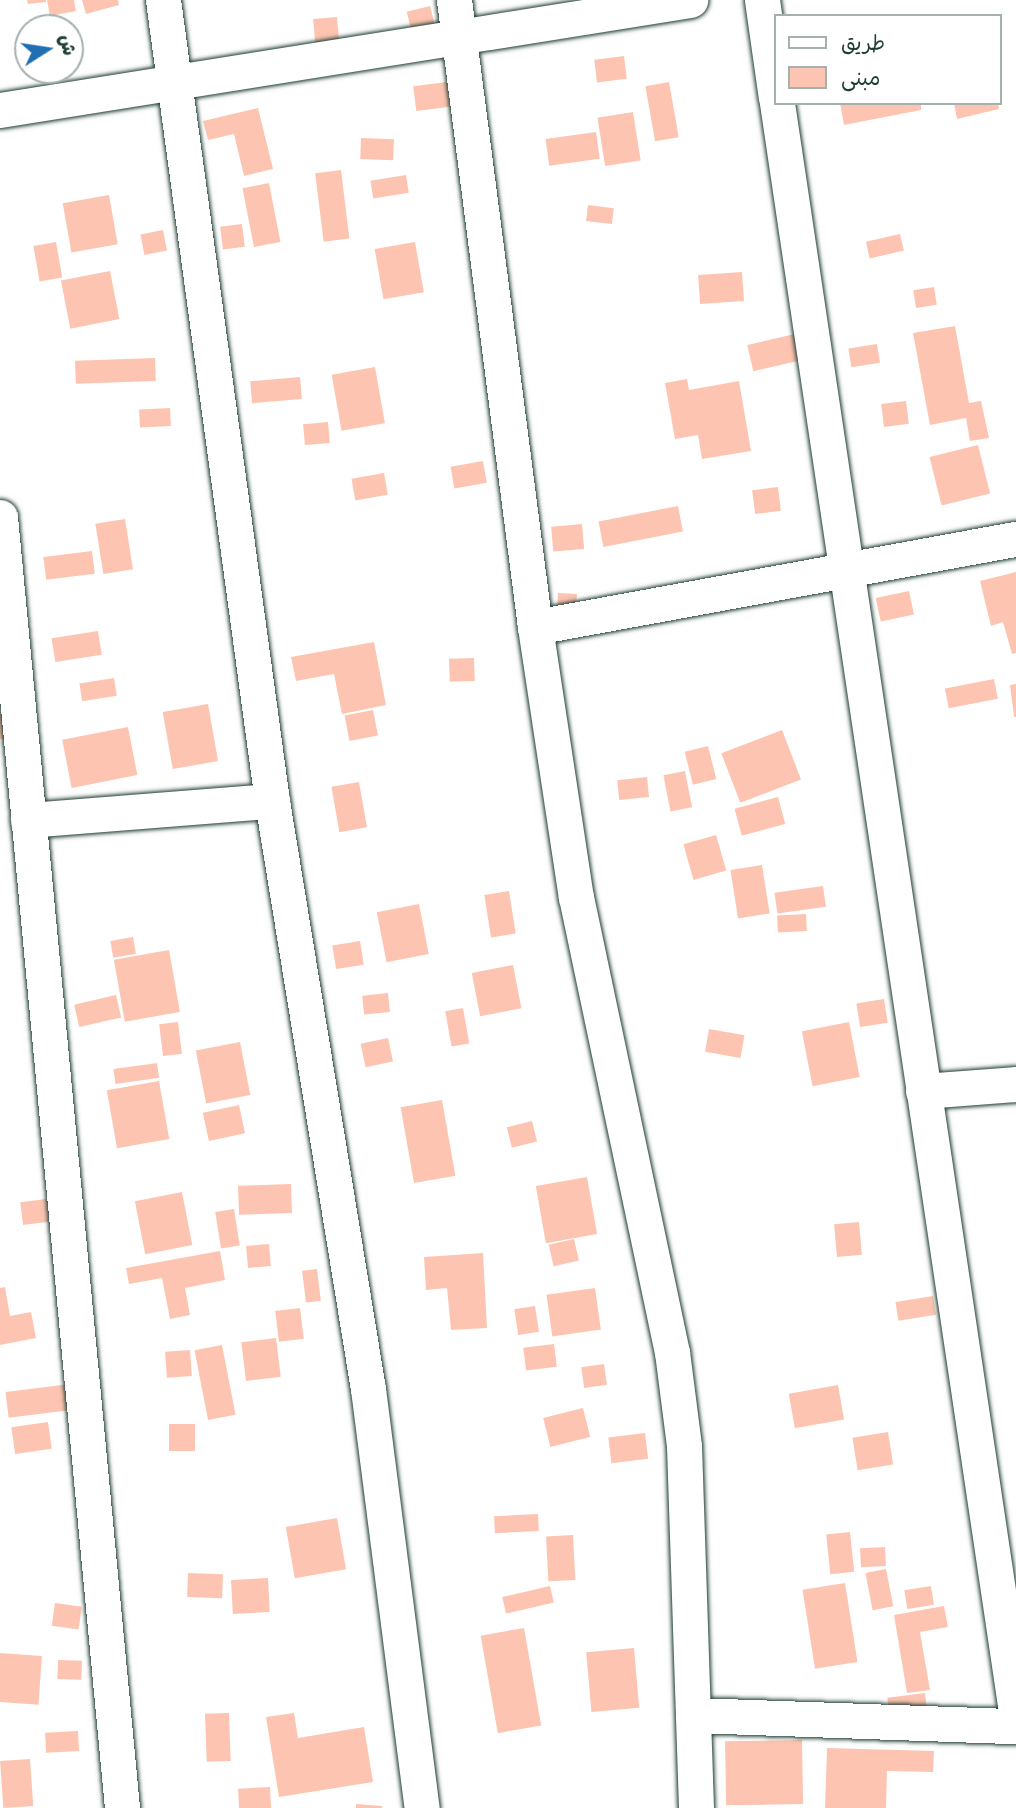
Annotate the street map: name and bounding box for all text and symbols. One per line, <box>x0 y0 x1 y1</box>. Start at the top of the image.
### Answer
north arrow <box>14 14 84 84</box>
legend <box>774 14 1002 105</box>
text: طريق <box>841 24 885 62</box>
text: ش <box>50 31 86 59</box>
text: مبنى <box>841 59 880 97</box>

